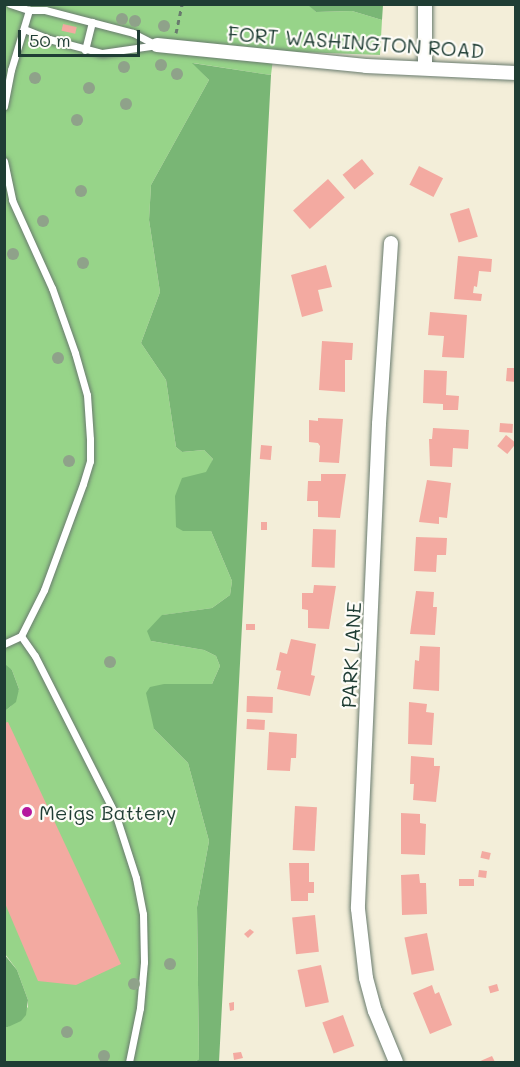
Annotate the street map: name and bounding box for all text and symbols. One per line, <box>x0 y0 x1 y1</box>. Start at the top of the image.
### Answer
scale bar <box>21 18 142 56</box>
street label: FORT WASHINGTON ROAD <box>227 21 485 63</box>
text: 50 m <box>29 28 71 52</box>
street label: PARK LANE <box>336 601 366 709</box>
place label: Meigs Battery <box>39 800 176 824</box>
marker: Meigs Battery <box>20 805 34 819</box>

